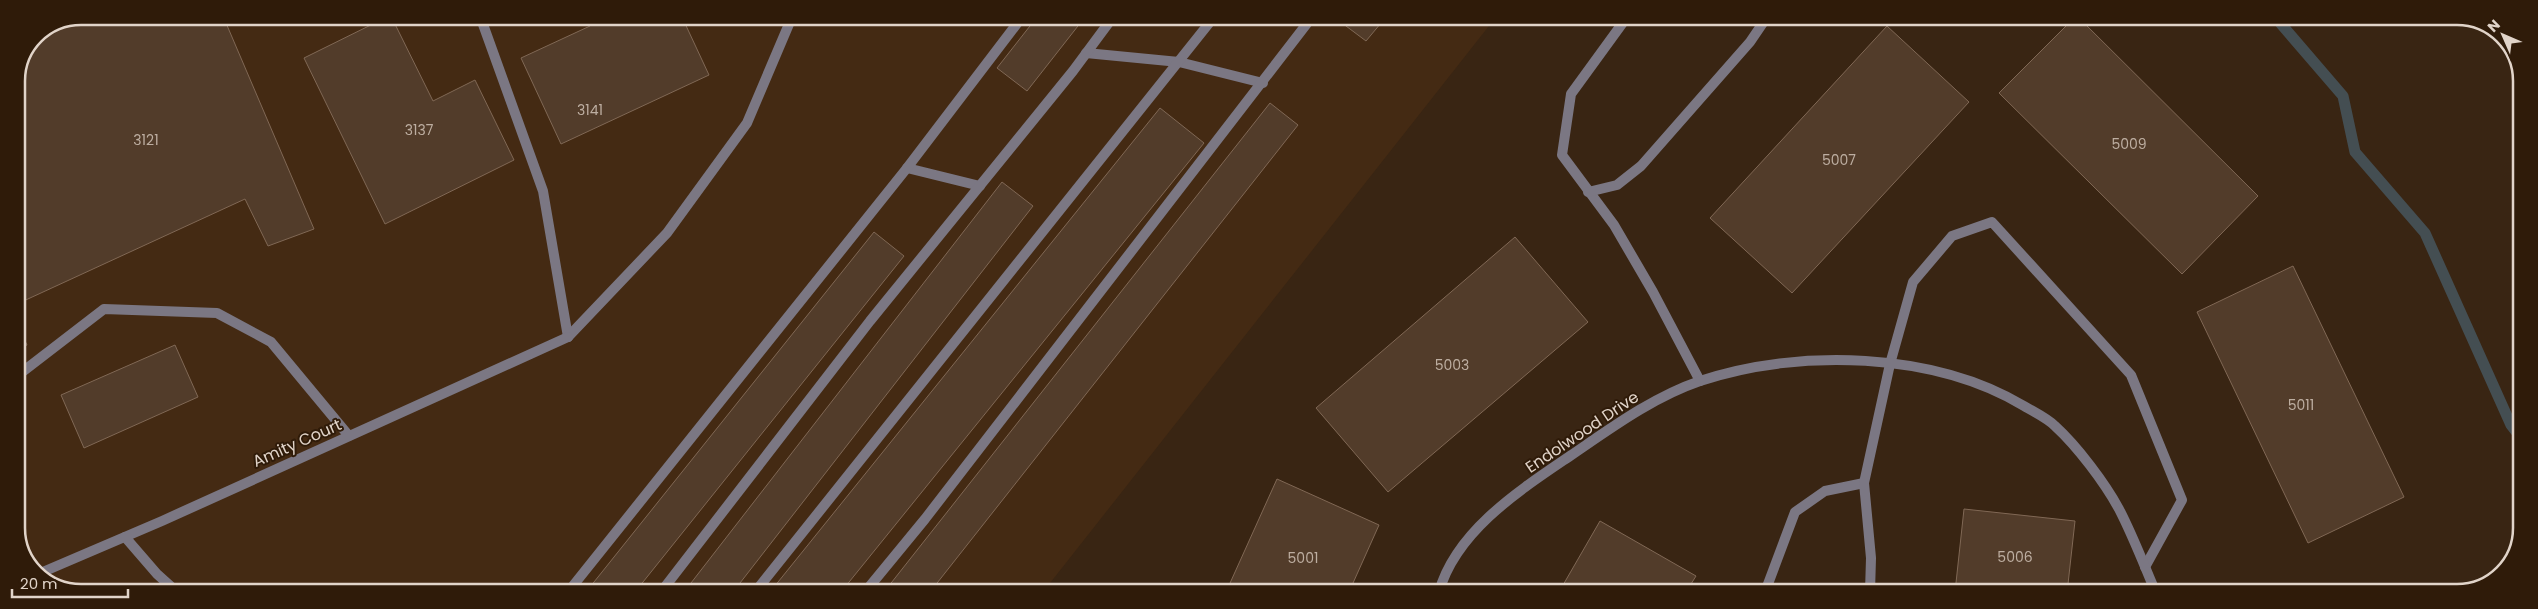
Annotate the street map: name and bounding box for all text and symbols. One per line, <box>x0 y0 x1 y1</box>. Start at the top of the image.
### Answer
north arrow <box>2478 10 2528 60</box>
text: N <box>2483 15 2505 37</box>
house number: 3141 <box>577 100 603 120</box>
house number: 3137 <box>405 120 434 140</box>
house number: 3121 <box>133 130 159 150</box>
house number: 5009 <box>2111 134 2147 154</box>
house number: 5007 <box>1822 150 1856 170</box>
house number: 5003 <box>1435 355 1469 375</box>
street label: Endolwood Drive <box>1521 385 1643 479</box>
house number: 5011 <box>2288 395 2314 415</box>
street label: Amity Court <box>249 413 345 473</box>
house number: 5006 <box>1997 547 2033 567</box>
house number: 5001 <box>1288 548 1318 568</box>
scale bar <box>12 566 129 598</box>
text: 20 m <box>20 573 58 594</box>

